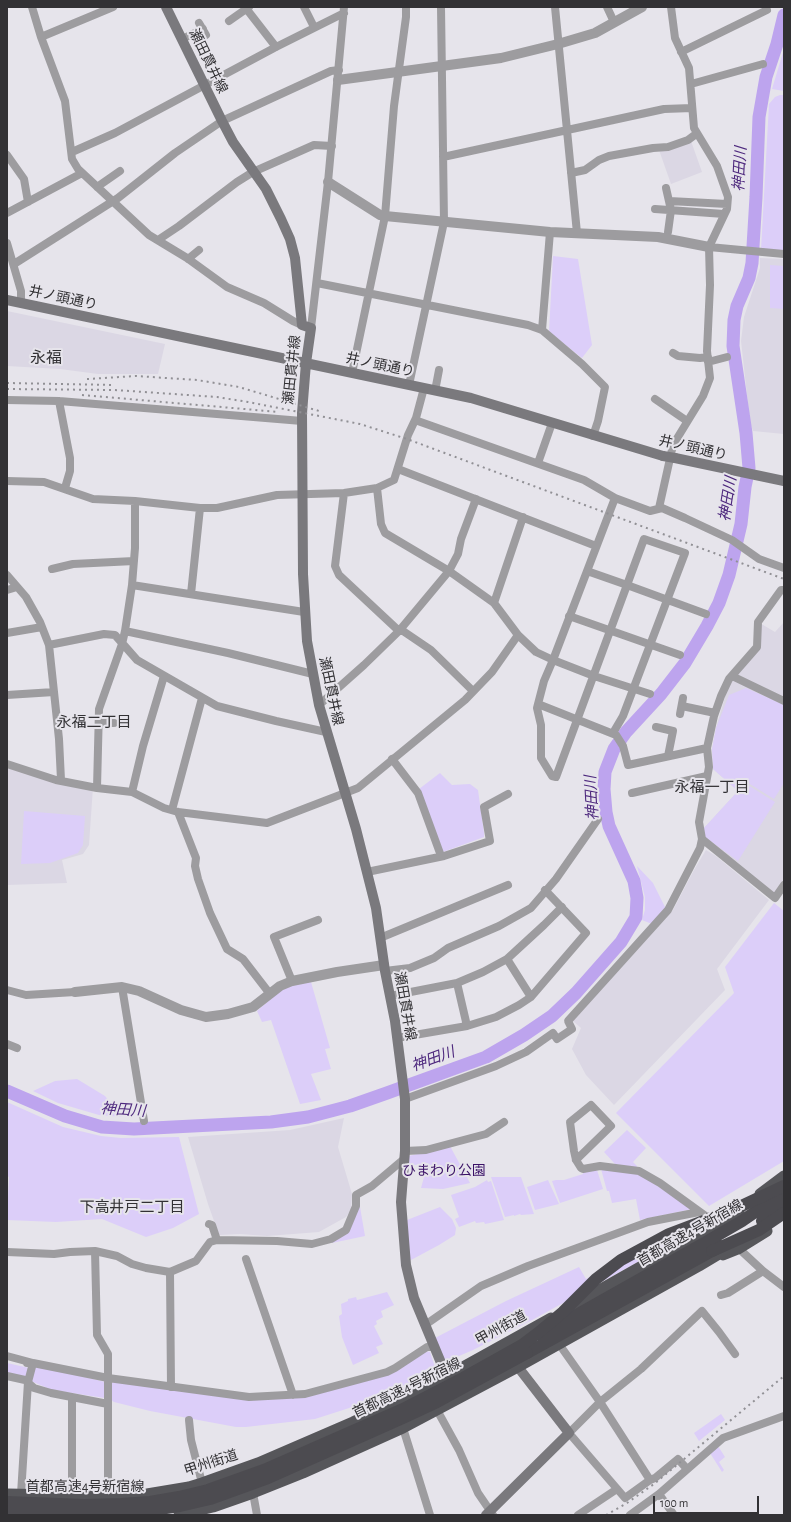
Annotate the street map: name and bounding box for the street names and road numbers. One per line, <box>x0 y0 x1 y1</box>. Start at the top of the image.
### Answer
street label: 瀬田貫井線 <box>185 26 231 96</box>
street label: 井ノ頭通り <box>27 283 99 313</box>
street label: 瀬田貫井線 <box>280 334 304 406</box>
street label: 井ノ頭通り <box>344 350 416 380</box>
street label: 井ノ頭通り <box>657 432 729 464</box>
street label: 瀬田貫井線 <box>316 655 346 727</box>
street label: 瀬田貫井線 <box>391 970 419 1042</box>
street label: 首都高速4号新宿線 <box>634 1196 746 1270</box>
street label: 甲州街道 <box>472 1307 530 1349</box>
street label: 首都高速4号新宿線 <box>350 1354 464 1422</box>
street label: 甲州街道 <box>182 1446 240 1480</box>
street label: 首都高速4号新宿線 <box>26 1479 144 1495</box>

